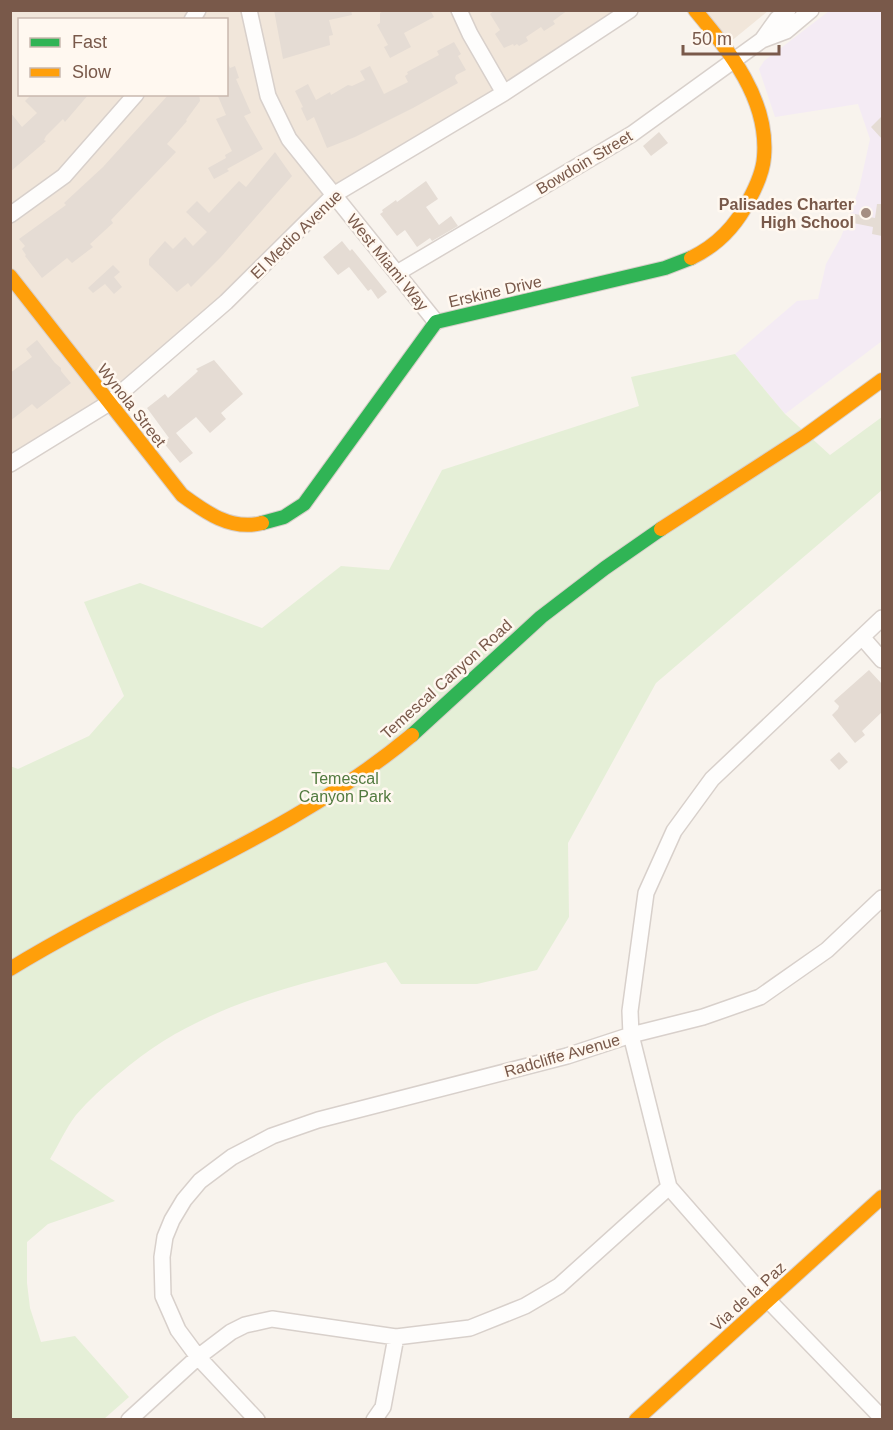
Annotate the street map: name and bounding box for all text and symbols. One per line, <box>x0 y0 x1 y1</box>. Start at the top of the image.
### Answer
legend <box>18 18 228 96</box>
scale bar <box>683 18 779 56</box>
text: 50 m <box>692 29 732 49</box>
text: Fast <box>72 32 107 52</box>
text: Slow <box>72 62 112 82</box>
street label: Bowdoin Street <box>533 127 636 198</box>
street label: El Medio Avenue <box>247 187 345 282</box>
place label: Palisades Charter High School <box>719 196 854 231</box>
marker: Palisades Charter High School <box>859 206 873 220</box>
street label: West Miami Way <box>344 211 432 314</box>
street label: Erskine Drive <box>447 272 543 310</box>
street label: Wynola Street <box>94 361 170 451</box>
street label: Temescal Canyon Road <box>378 616 515 743</box>
park label: Temescal Canyon Park <box>299 770 392 805</box>
street label: Radcliffe Avenue <box>502 1031 622 1080</box>
street label: Via de la Paz <box>708 1259 789 1334</box>

